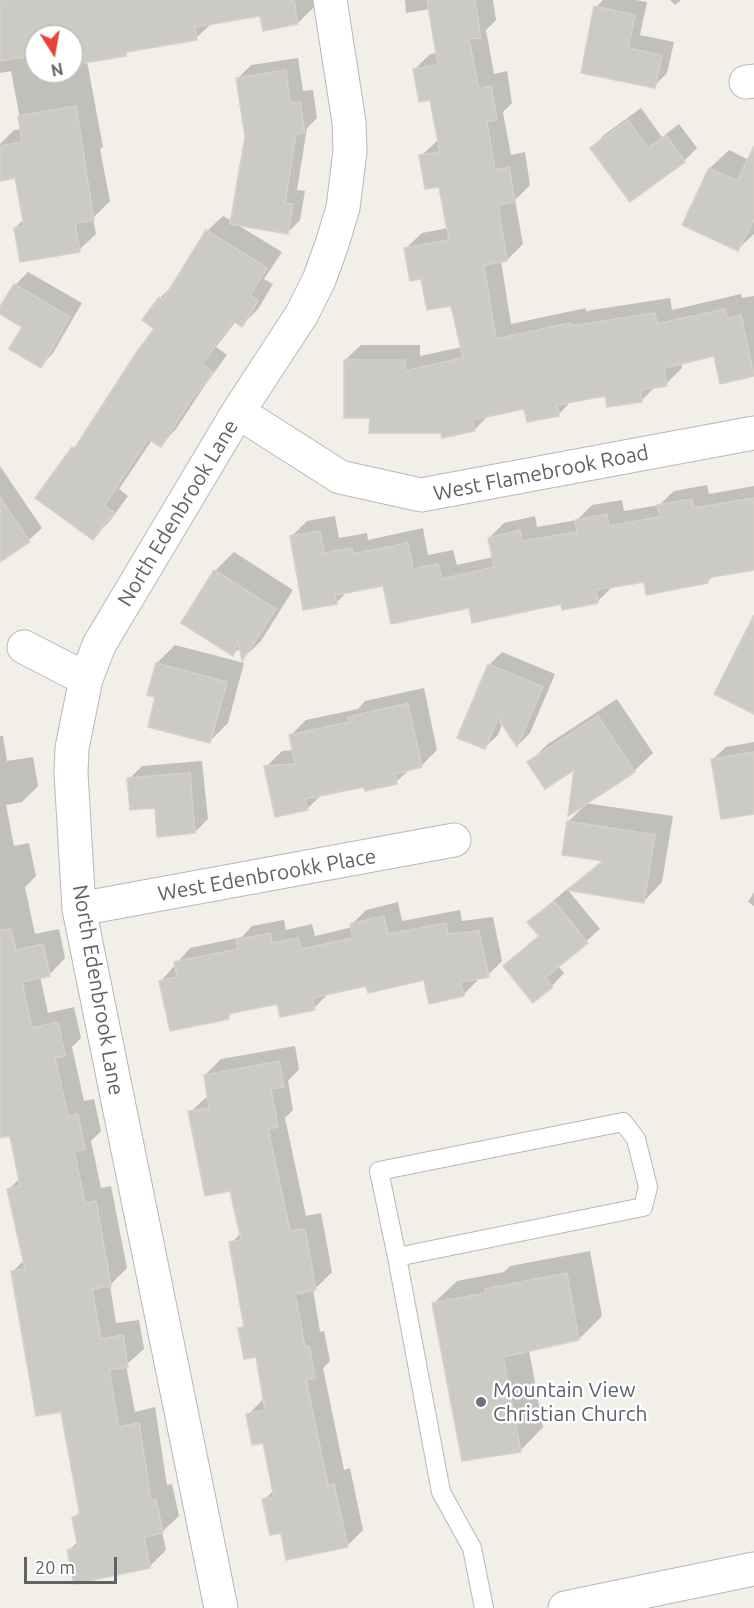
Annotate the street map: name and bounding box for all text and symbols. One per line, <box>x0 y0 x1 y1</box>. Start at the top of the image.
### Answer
north arrow <box>24 24 84 84</box>
text: N <box>49 60 65 80</box>
street label: North Edenbrook Lane <box>112 415 244 611</box>
street label: West Flamebrook Road <box>431 440 651 506</box>
street label: West Edenbrookk Place <box>156 843 378 907</box>
street label: North Edenbrook Lane <box>67 883 129 1097</box>
place label: Mountain View Christian Church <box>493 1377 648 1427</box>
marker: Mountain View Christian Church <box>474 1395 488 1409</box>
scale bar <box>27 1545 120 1583</box>
text: 20 m <box>35 1557 75 1577</box>

